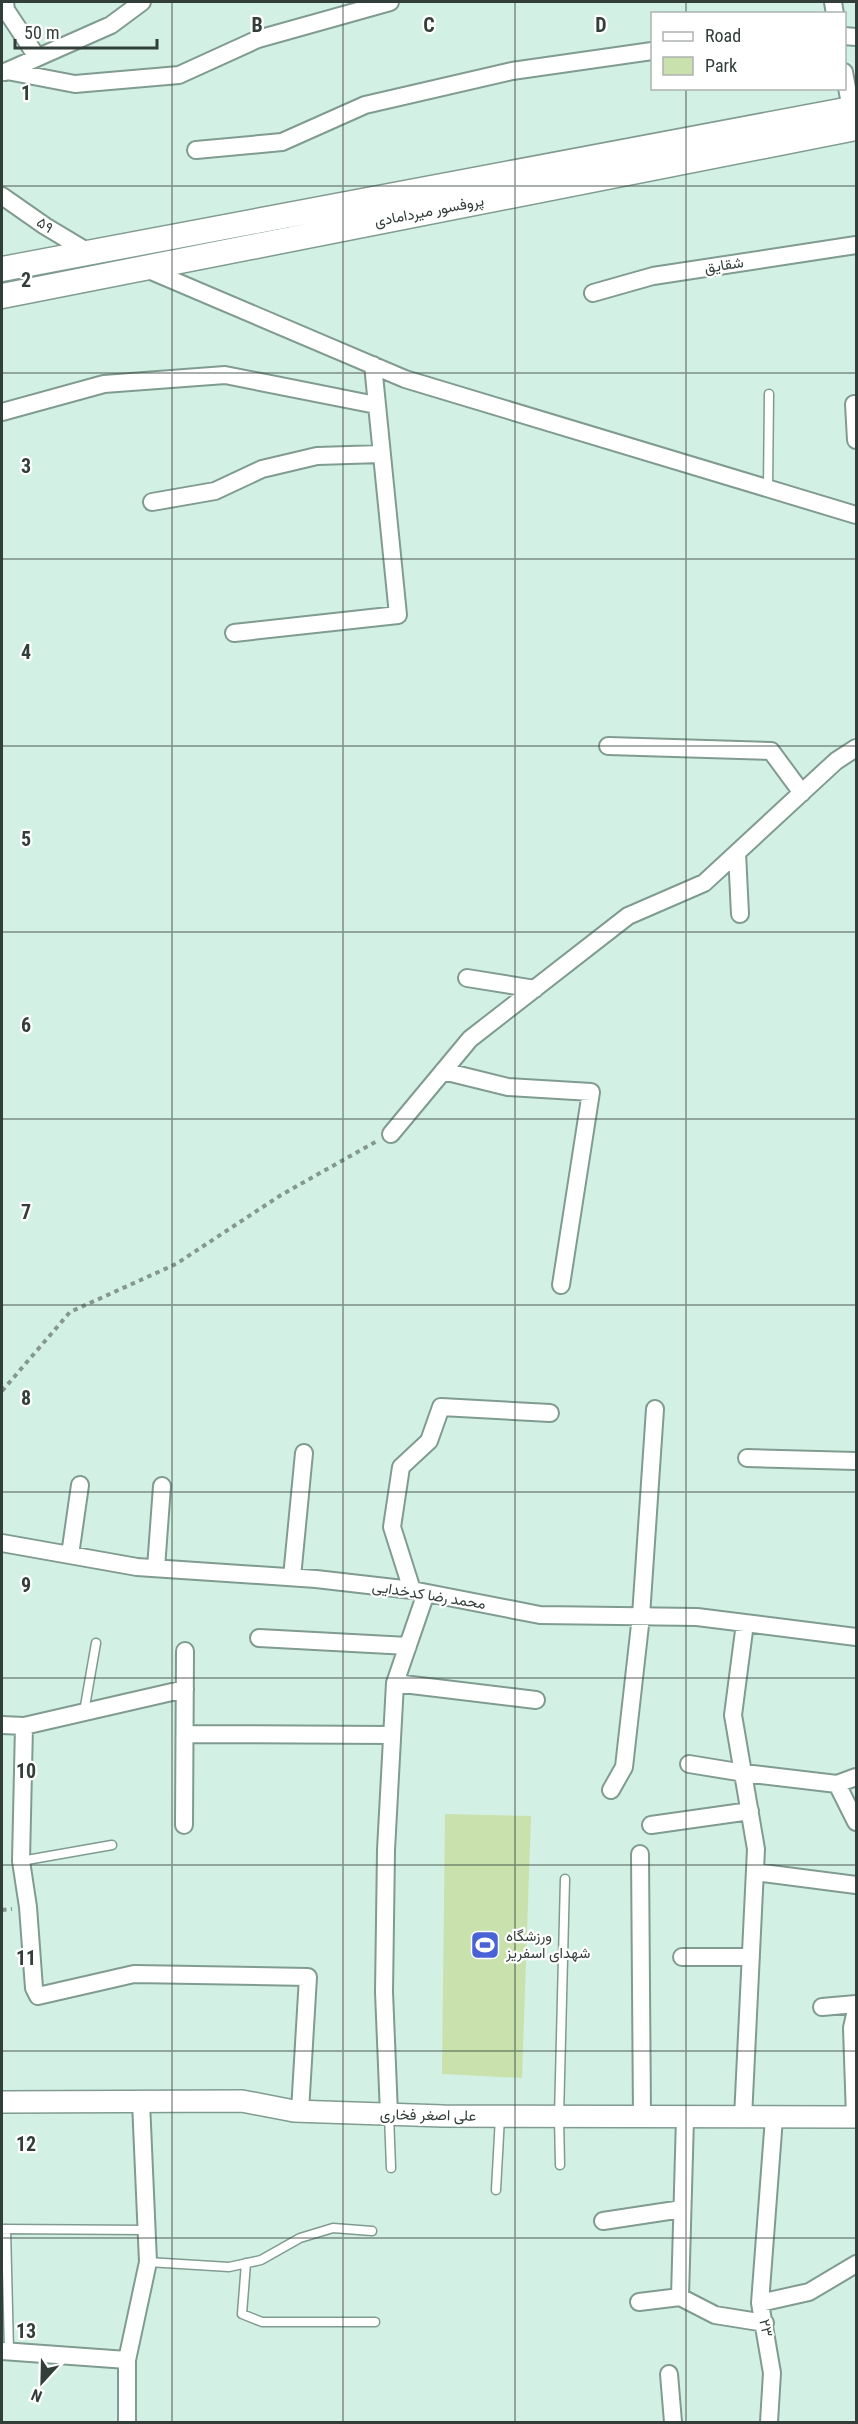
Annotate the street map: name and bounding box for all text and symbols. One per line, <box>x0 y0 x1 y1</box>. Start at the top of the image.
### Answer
scale bar <box>15 12 158 50</box>
legend <box>651 12 846 90</box>
text: B <box>251 13 263 37</box>
text: C <box>423 13 435 37</box>
text: D <box>595 13 607 37</box>
text: 50 m <box>24 22 59 43</box>
text: Road <box>705 25 741 46</box>
text: Park <box>705 55 737 76</box>
text: 1 <box>21 81 31 105</box>
street label: پروفسور میردامادی <box>373 192 485 231</box>
street label: ۵۹ <box>33 213 57 237</box>
street label: شقایق <box>703 253 745 278</box>
text: 2 <box>21 268 31 292</box>
text: 3 <box>21 454 31 478</box>
text: 4 <box>21 640 31 664</box>
text: 5 <box>21 827 31 851</box>
text: 6 <box>21 1013 31 1037</box>
text: 7 <box>21 1200 31 1224</box>
text: 8 <box>21 1386 31 1410</box>
text: 9 <box>21 1573 31 1597</box>
street label: محمد رضا کدخدایی <box>371 1577 487 1614</box>
text: 10 <box>16 1759 36 1783</box>
place label: ورزشگاه شهدای اسفریز <box>505 1927 590 1963</box>
sports icon: ورزشگاه شهدای اسفریز <box>469 1929 501 1961</box>
text: 11 <box>16 1946 36 1970</box>
street label: علی اصغر فخاری <box>380 2105 476 2126</box>
text: 12 <box>16 2132 36 2156</box>
street label: ۲۳ <box>755 2317 777 2339</box>
text: 13 <box>16 2319 36 2343</box>
north arrow <box>12 2352 72 2412</box>
text: N <box>28 2385 45 2406</box>

